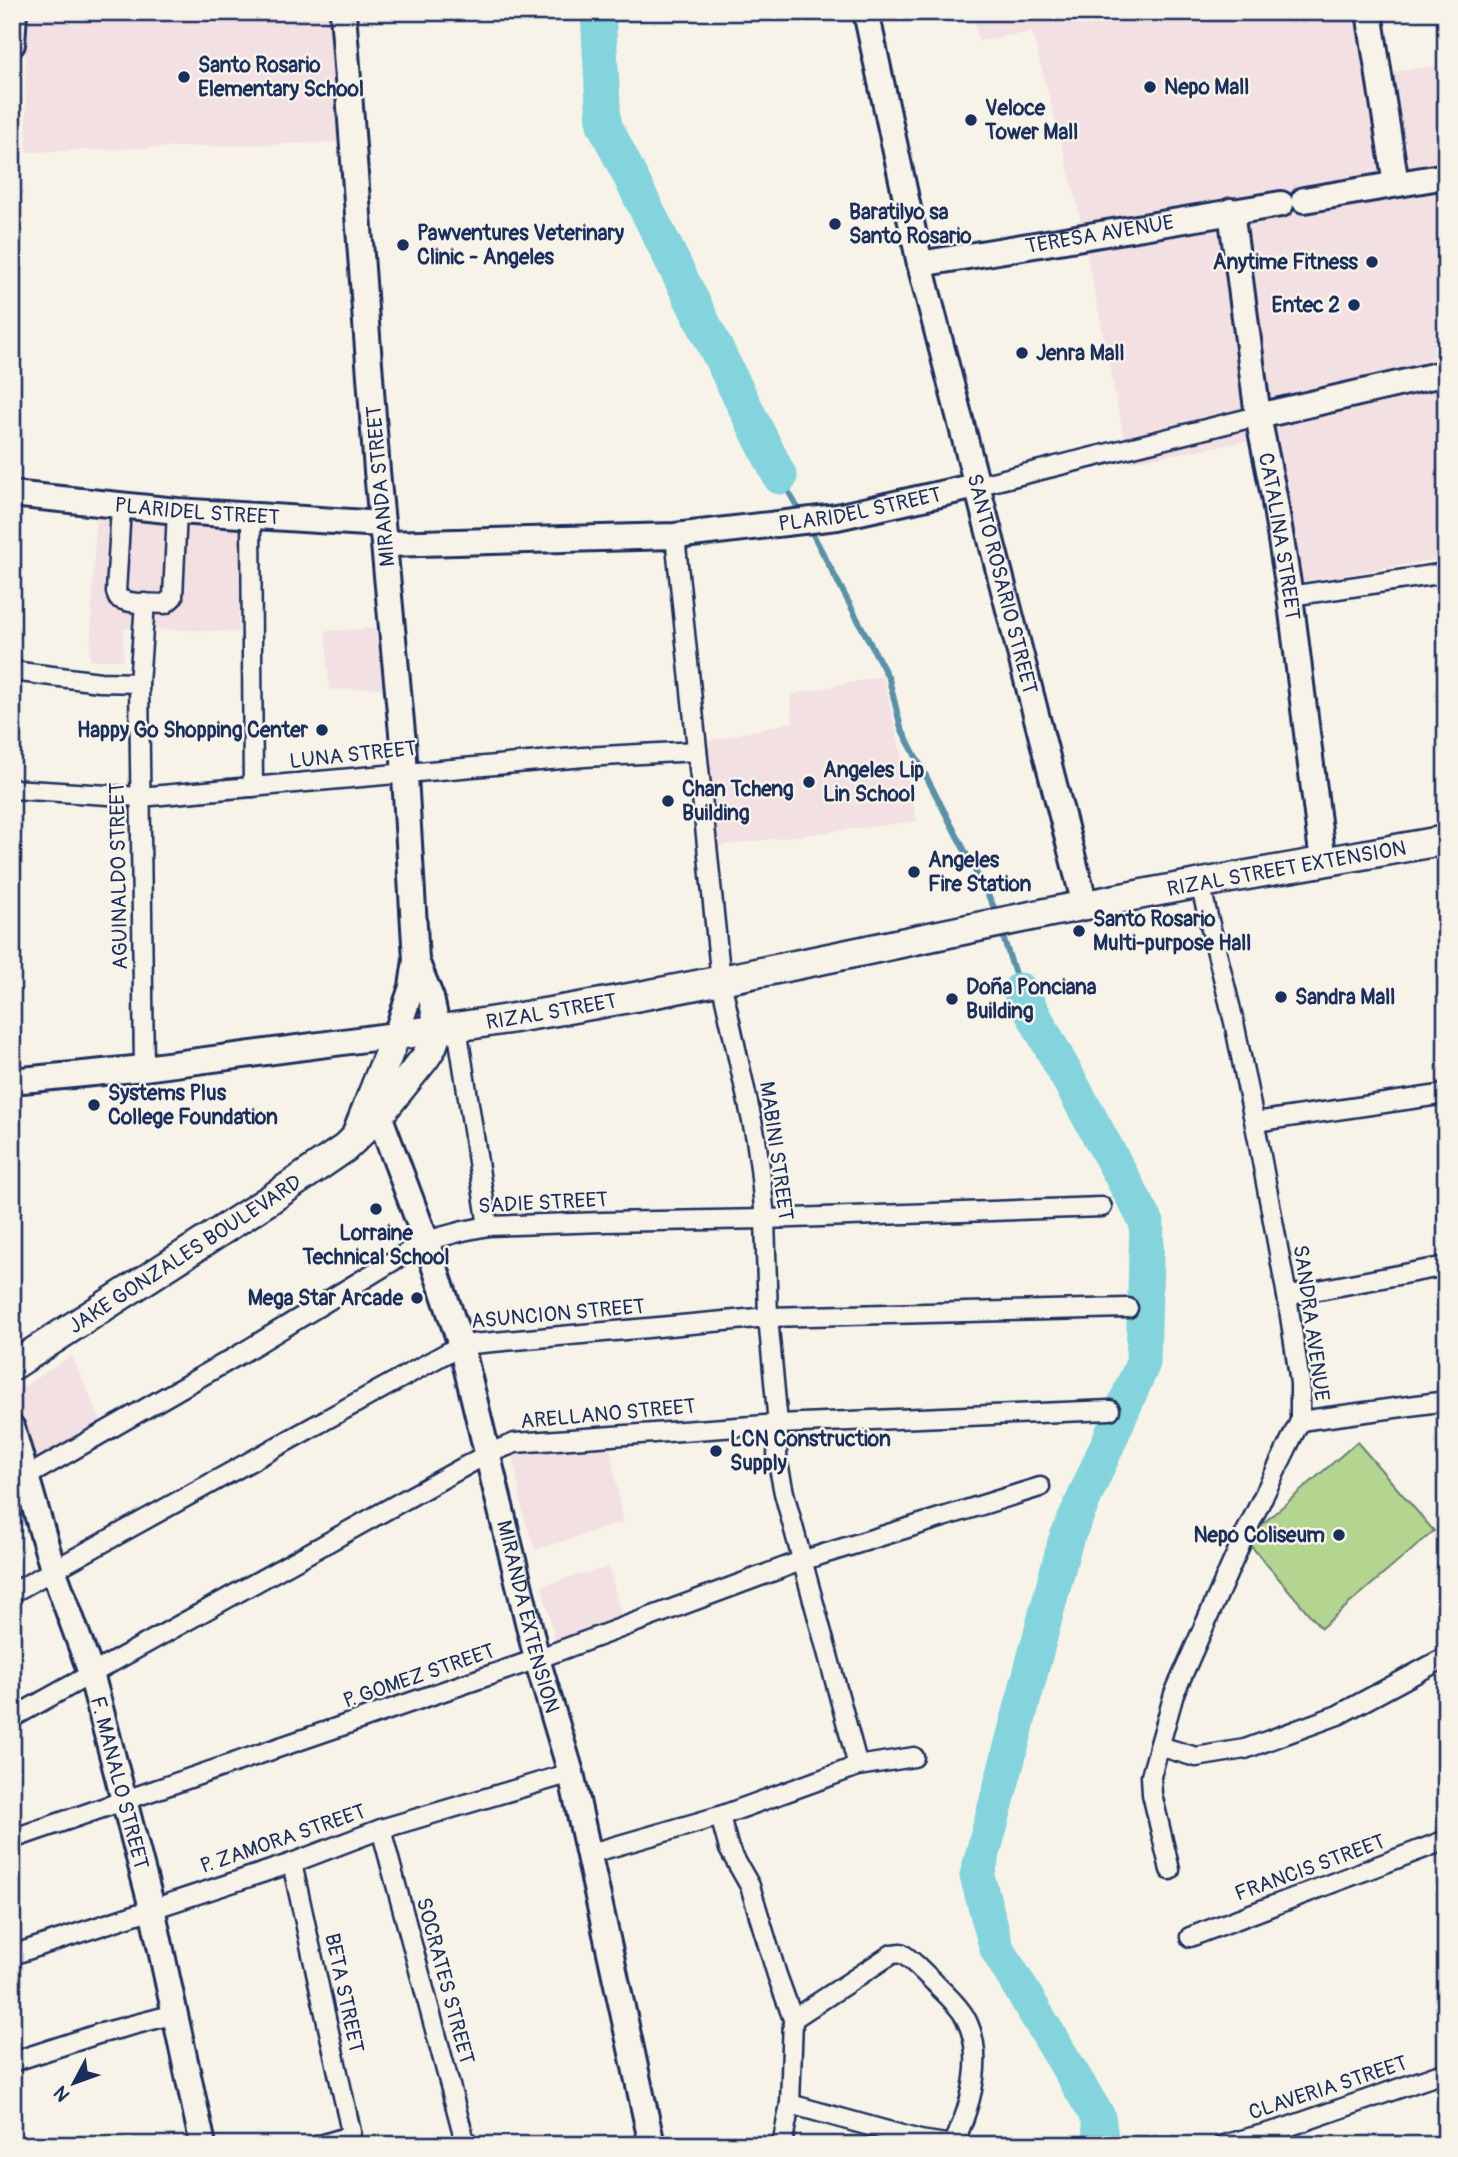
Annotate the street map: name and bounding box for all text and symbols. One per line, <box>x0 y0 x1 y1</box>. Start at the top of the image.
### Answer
place label: Santo Rosario Elementary School <box>198 52 364 103</box>
marker: Santo Rosario Elementary School <box>176 69 192 85</box>
place label: Nepo Mall <box>1164 74 1249 101</box>
marker: Nepo Mall <box>1142 79 1158 95</box>
place label: Veloce Tower Mall <box>984 95 1078 146</box>
marker: Veloce Tower Mall <box>963 112 979 128</box>
place label: Baratilyo sa Santo Rosario <box>849 199 972 250</box>
street label: TERESA AVENUE <box>1023 209 1176 260</box>
marker: Baratilyo sa Santo Rosario <box>827 216 843 232</box>
place label: Pawventures Veterinary Clinic - Angeles <box>417 220 624 271</box>
marker: Pawventures Veterinary Clinic - Angeles <box>395 237 411 253</box>
place label: Anytime Fitness <box>1213 249 1359 276</box>
marker: Anytime Fitness <box>1364 254 1380 270</box>
place label: Entec 2 <box>1272 292 1340 319</box>
marker: Entec 2 <box>1346 297 1362 313</box>
place label: Jenra Mall <box>1036 340 1125 367</box>
marker: Jenra Mall <box>1014 345 1030 361</box>
street label: MIRANDA STREET <box>360 404 402 568</box>
street label: CATALINA STREET <box>1252 450 1306 622</box>
street label: SANTO ROSARIO STREET <box>961 471 1044 697</box>
street label: PLARIDEL STREET <box>777 481 944 537</box>
street label: PLARIDEL STREET <box>113 491 281 531</box>
place label: Happy Go Shopping Center <box>77 717 308 744</box>
marker: Happy Go Shopping Center <box>314 722 330 738</box>
street label: LUNA STREET <box>288 735 418 775</box>
place label: Angeles Lip Lin School <box>823 757 924 808</box>
marker: Angeles Lip Lin School <box>801 774 817 790</box>
place label: Chan Tcheng Building <box>682 776 794 827</box>
street label: AGUINALDO STREET <box>104 782 134 970</box>
marker: Chan Tcheng Building <box>660 793 676 809</box>
street label: RIZAL STREET EXTENSION <box>1165 834 1408 903</box>
place label: Angeles Fire Station <box>928 847 1031 898</box>
marker: Angeles Fire Station <box>906 864 922 880</box>
place label: Santo Rosario Multi-purpose Hall <box>1093 906 1251 957</box>
marker: Santo Rosario Multi-purpose Hall <box>1071 923 1087 939</box>
place label: Doña Ponciana Building <box>966 974 1097 1025</box>
place label: Sandra Mall <box>1295 984 1395 1011</box>
street label: RIZAL STREET <box>484 987 619 1036</box>
marker: Sandra Mall <box>1273 989 1289 1005</box>
marker: Doña Ponciana Building <box>944 991 960 1007</box>
place label: Systems Plus College Foundation <box>108 1080 278 1131</box>
street label: MABINI STREET <box>753 1080 799 1223</box>
marker: Systems Plus College Foundation <box>86 1097 102 1113</box>
street label: JAKE GONZALES BOULEVARD <box>63 1168 307 1340</box>
street label: SADIE STREET <box>477 1186 609 1220</box>
marker: Lorraine Technical School <box>368 1201 384 1217</box>
place label: Lorraine Technical School <box>301 1220 450 1271</box>
street label: SANDRA AVENUE <box>1287 1243 1335 1403</box>
place label: Mega Star Arcade <box>248 1285 404 1312</box>
marker: Mega Star Arcade <box>409 1290 425 1306</box>
street label: ASUNCION STREET <box>470 1293 646 1335</box>
street label: ARELLANO STREET <box>519 1393 697 1435</box>
place label: LCN Construction Supply <box>730 1426 891 1477</box>
marker: LCN Construction Supply <box>708 1443 724 1459</box>
street label: MIRANDA EXTENSION <box>490 1517 566 1716</box>
place label: Nepo Coliseum <box>1193 1522 1325 1549</box>
marker: Nepo Coliseum <box>1331 1527 1347 1543</box>
street label: P. GOMEZ STREET <box>340 1637 499 1715</box>
street label: F. MANALO STREET <box>84 1693 155 1873</box>
street label: P. ZAMORA STREET <box>197 1798 370 1880</box>
street label: FRANCIS STREET <box>1231 1828 1389 1908</box>
street label: SOCRATES STREET <box>410 1895 480 2068</box>
street label: BETA STREET <box>318 1931 370 2056</box>
north arrow <box>38 2048 108 2118</box>
street label: CLAVERIA STREET <box>1245 2050 1411 2126</box>
text: N <box>49 2081 75 2106</box>

